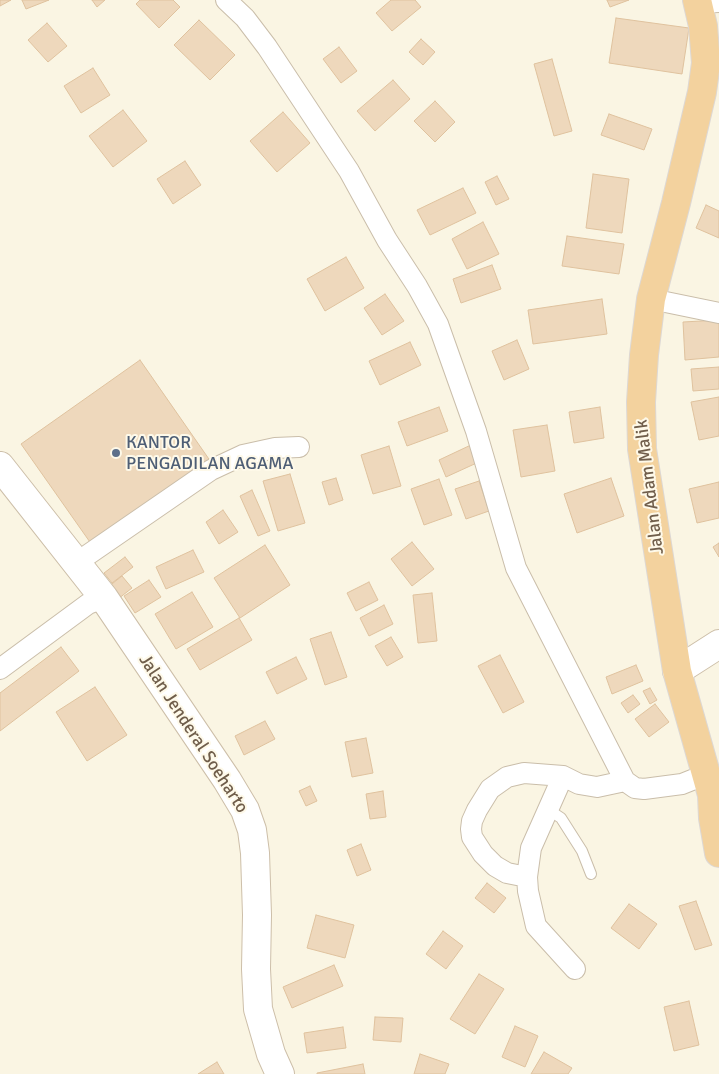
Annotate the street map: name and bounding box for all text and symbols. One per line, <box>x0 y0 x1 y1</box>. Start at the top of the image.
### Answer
street label: Jalan Adam Malik <box>631 418 669 556</box>
place label: KANTOR PENGADILAN AGAMA <box>126 432 293 474</box>
marker: KANTOR PENGADILAN AGAMA <box>110 447 122 459</box>
street label: Jalan Jenderal Soeharto <box>134 651 252 817</box>

